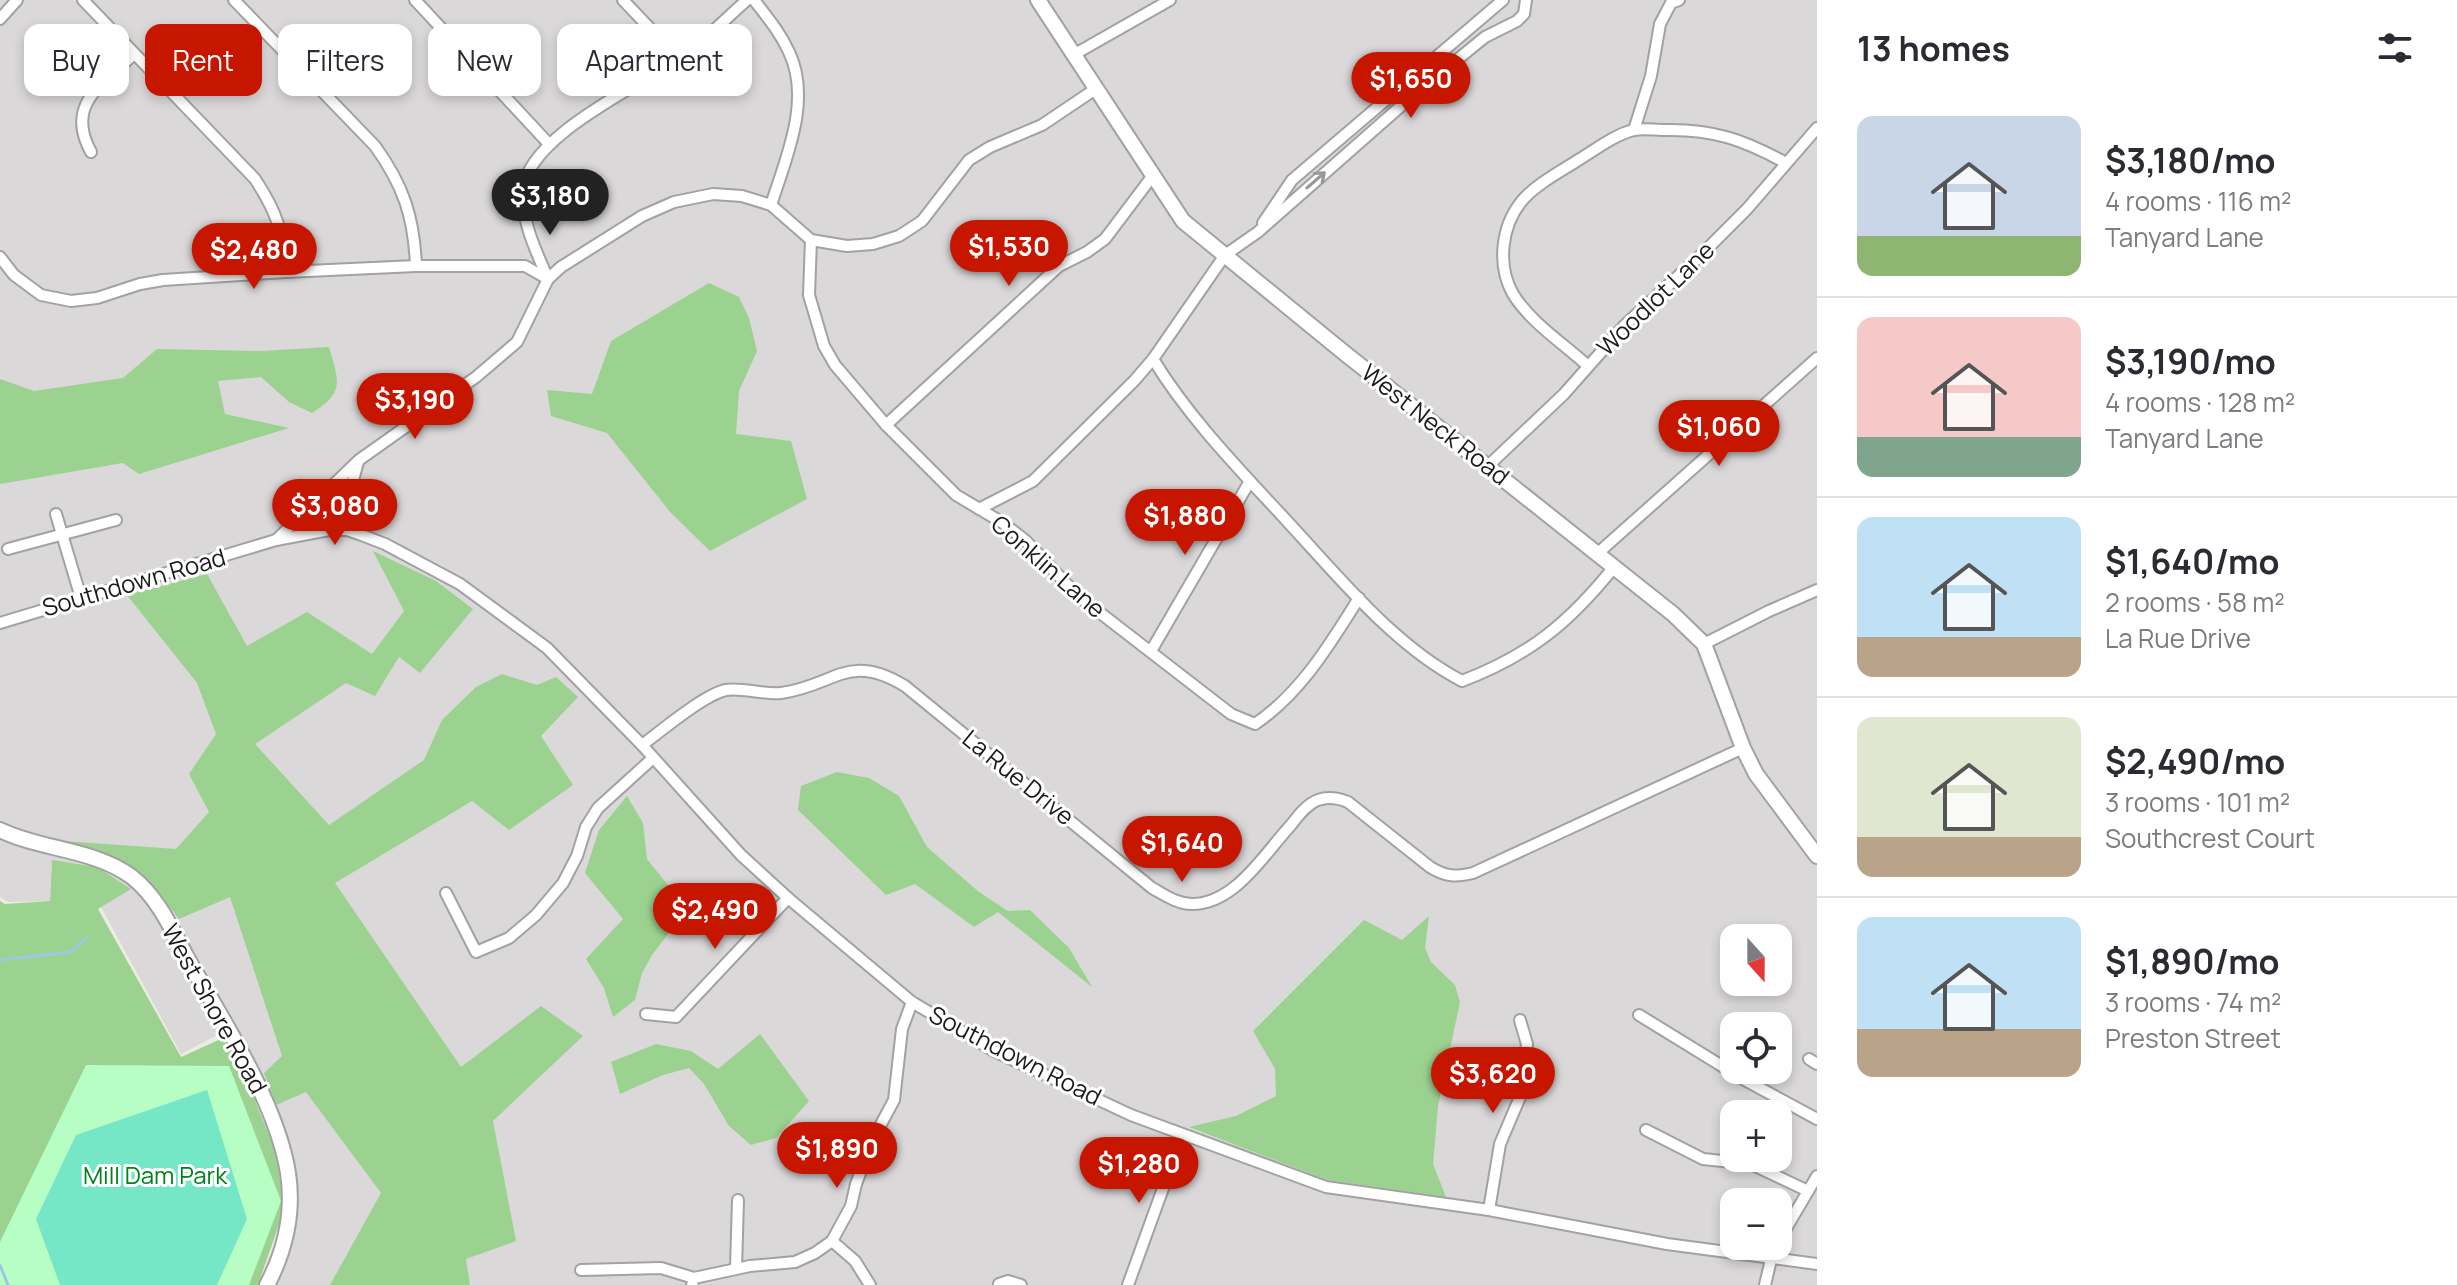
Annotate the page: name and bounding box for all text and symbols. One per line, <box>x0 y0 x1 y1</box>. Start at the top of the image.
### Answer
chip: Buy <box>24 24 129 96</box>
chip: Rent <box>145 24 262 96</box>
chip: Filters <box>278 24 412 96</box>
chip: New <box>428 24 541 96</box>
chip: Apartment <box>557 24 752 96</box>
text: 13 homes <box>1857 25 2010 71</box>
icon: filters <box>2373 26 2417 70</box>
pin: $1,650 <box>1346 52 1476 120</box>
text: $1,650 <box>1369 60 1453 96</box>
text: $3,180/mo <box>2105 137 2275 183</box>
icon: home <box>1921 148 2017 244</box>
pin: $3,180 <box>485 169 615 237</box>
one-way arrow <box>1305 171 1325 189</box>
text: $3,180 <box>510 177 590 213</box>
text: 4 rooms · 116 m² <box>2105 183 2291 219</box>
text: Tanyard Lane <box>2105 219 2264 255</box>
pin: $1,530 <box>944 220 1074 288</box>
pin: $2,480 <box>189 223 319 291</box>
text: $1,530 <box>968 228 1050 264</box>
text: $2,480 <box>210 231 298 267</box>
street label: Woodlot Lane <box>1589 233 1721 362</box>
text: $3,190/mo <box>2105 338 2276 384</box>
icon: home <box>1921 349 2017 445</box>
street label: West Neck Road <box>1355 356 1517 492</box>
pin: $3,190 <box>350 373 480 441</box>
text: $3,190 <box>375 381 455 417</box>
text: 4 rooms · 128 m² <box>2105 384 2295 420</box>
pin: $1,060 <box>1654 400 1784 468</box>
text: $1,060 <box>1677 408 1761 444</box>
text: Tanyard Lane <box>2105 420 2264 456</box>
pin: $3,080 <box>270 479 400 547</box>
text: $3,080 <box>290 487 380 523</box>
pin: $1,880 <box>1120 489 1250 557</box>
text: $1,880 <box>1143 497 1227 533</box>
street label: Conklin Lane <box>985 507 1113 625</box>
text: $1,640/mo <box>2105 538 2279 584</box>
street label: Southdown Road <box>38 540 229 624</box>
icon: home <box>1921 549 2017 645</box>
text: 2 rooms · 58 m² <box>2105 584 2285 620</box>
text: La Rue Drive <box>2105 620 2251 656</box>
street label: La Rue Drive <box>956 722 1082 832</box>
text: $2,490/mo <box>2105 738 2285 784</box>
icon: home <box>1921 749 2017 845</box>
text: 3 rooms · 101 m² <box>2105 784 2290 820</box>
pin: $1,640 <box>1117 816 1247 884</box>
text: Southcrest Court <box>2105 820 2315 856</box>
text: $1,640 <box>1140 824 1224 860</box>
pin: $2,490 <box>650 883 780 951</box>
text: $2,490 <box>671 891 759 927</box>
street label: West Shore Road <box>155 917 276 1099</box>
north arrow <box>1720 924 1792 996</box>
map controls <box>1720 924 1792 1260</box>
text: $1,890/mo <box>2105 938 2280 984</box>
icon: home <box>1921 949 2017 1045</box>
text: 3 rooms · 74 m² <box>2105 984 2281 1020</box>
street label: Southdown Road <box>924 997 1108 1112</box>
button: locate <box>1720 1012 1792 1084</box>
text: Preston Street <box>2105 1020 2281 1056</box>
pin: $3,620 <box>1428 1047 1558 1115</box>
text: $3,620 <box>1449 1055 1537 1091</box>
button: + <box>1720 1100 1792 1172</box>
pin: $1,890 <box>772 1122 902 1190</box>
text: $1,890 <box>795 1130 879 1166</box>
pin: $1,280 <box>1074 1137 1204 1205</box>
text: $1,280 <box>1097 1145 1181 1181</box>
park label: Mill Dam Park <box>83 1158 228 1191</box>
button: − <box>1720 1188 1792 1260</box>

